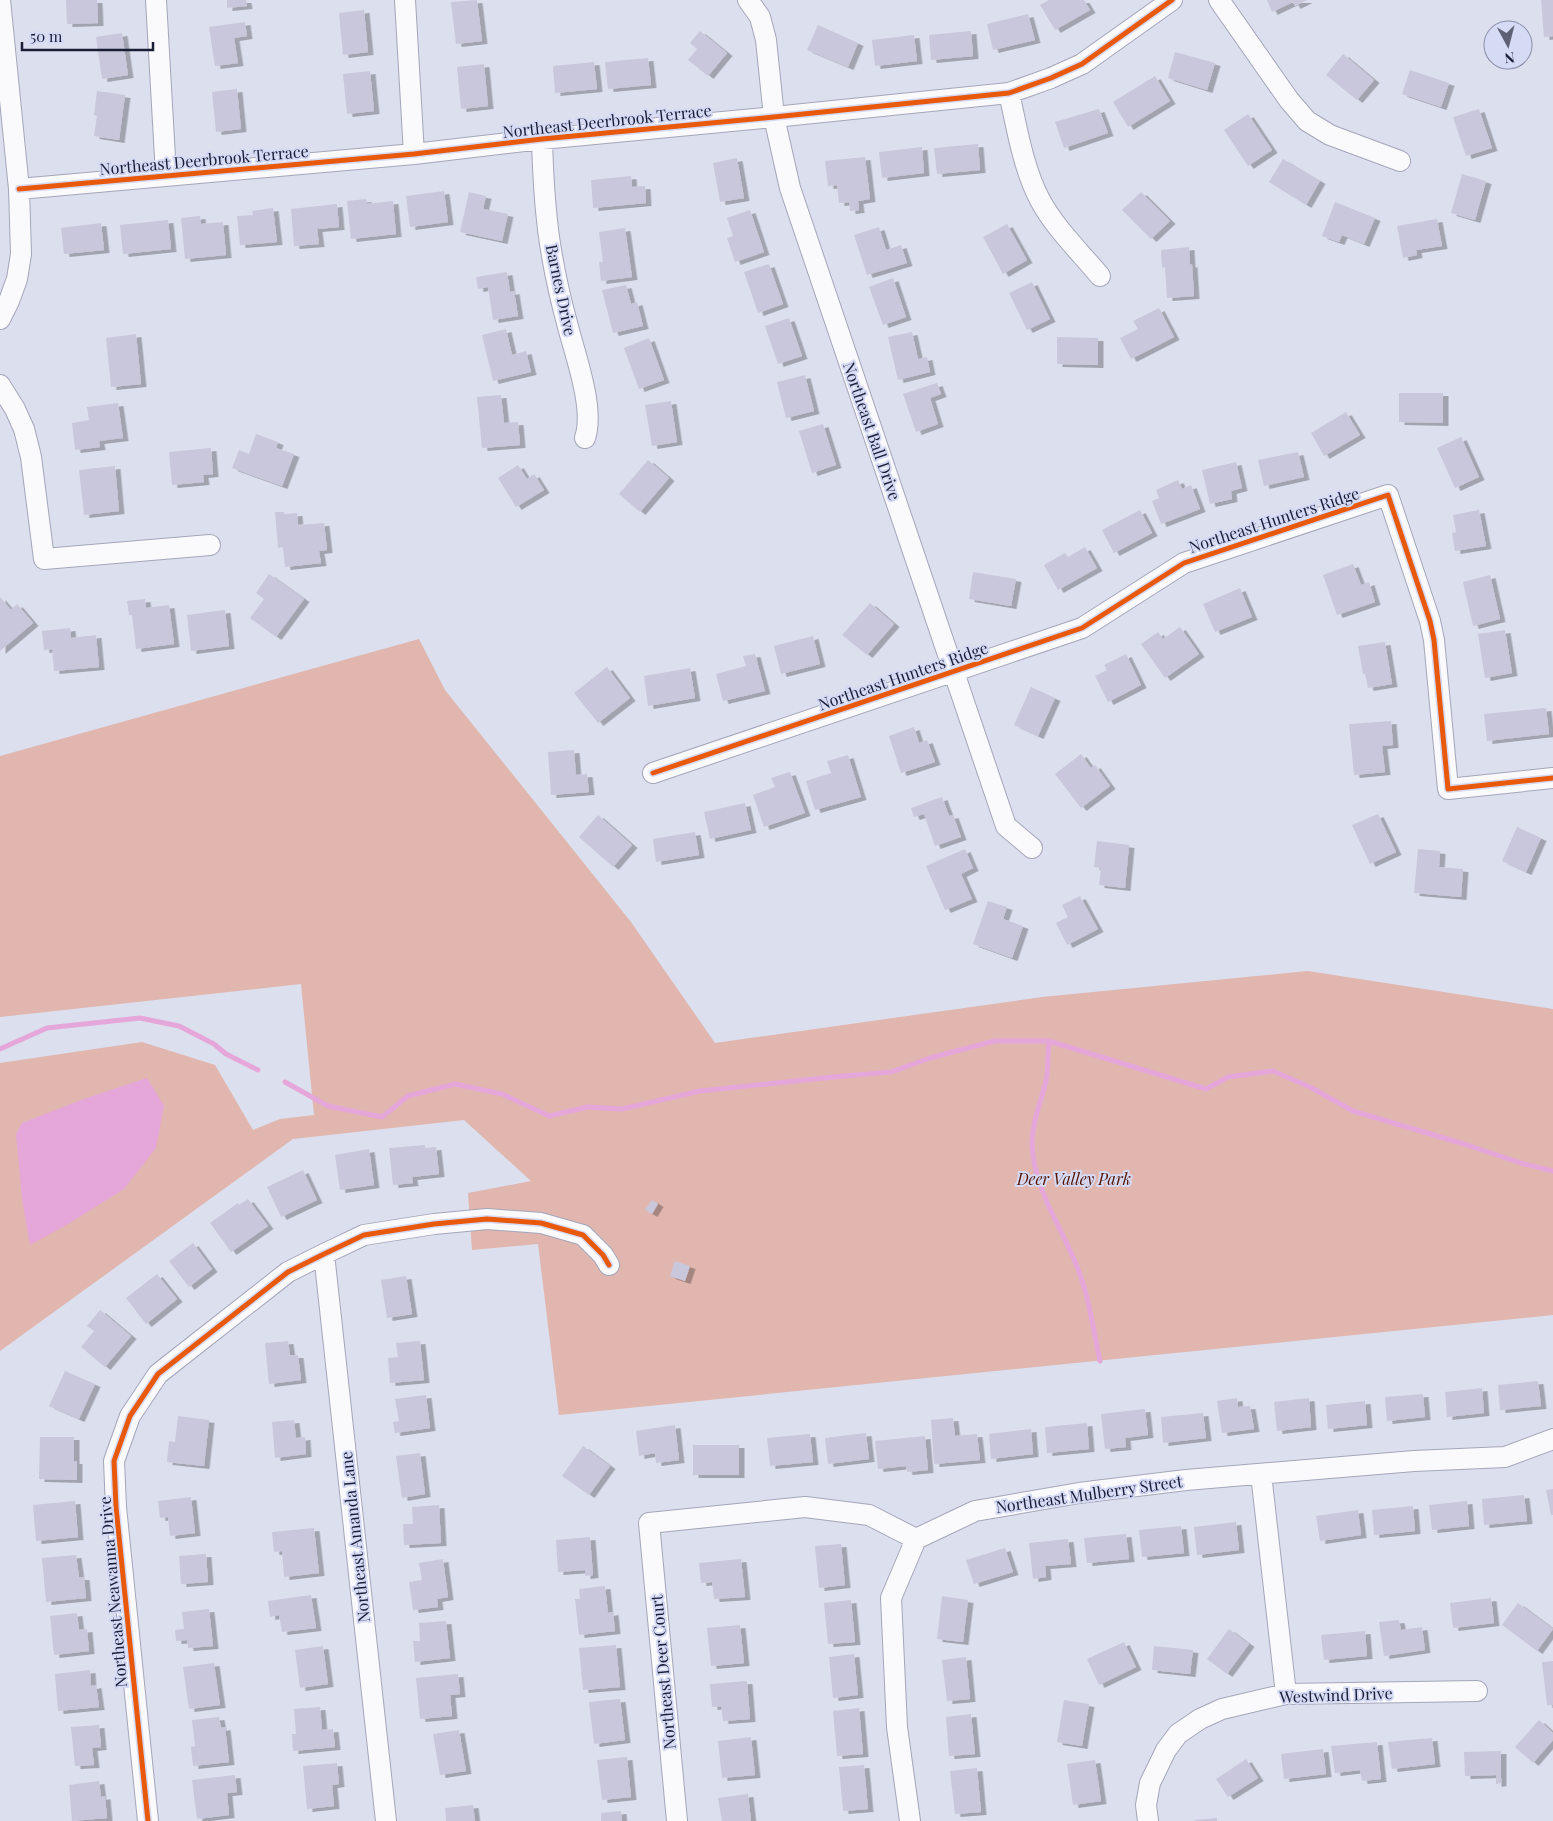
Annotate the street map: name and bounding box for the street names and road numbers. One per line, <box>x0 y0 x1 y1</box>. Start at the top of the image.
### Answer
street label: Northeast Deerbrook Terrace <box>501 99 712 142</box>
street label: Northeast Deerbrook Terrace <box>98 140 309 179</box>
street label: Barnes Drive <box>542 242 581 338</box>
street label: Northeast Ball Drive <box>839 359 906 503</box>
street label: Northeast Hunters Ridge <box>1186 482 1362 557</box>
street label: Northeast Hunters Ridge <box>815 637 990 714</box>
street label: Northeast Amanda Lane <box>335 1450 374 1624</box>
street label: Northeast Mulberry Street <box>994 1470 1184 1517</box>
street label: Northeast Neawanna Drive <box>94 1496 131 1688</box>
street label: Northeast Deer Court <box>645 1594 680 1750</box>
street label: Westwind Drive <box>1278 1682 1393 1707</box>

